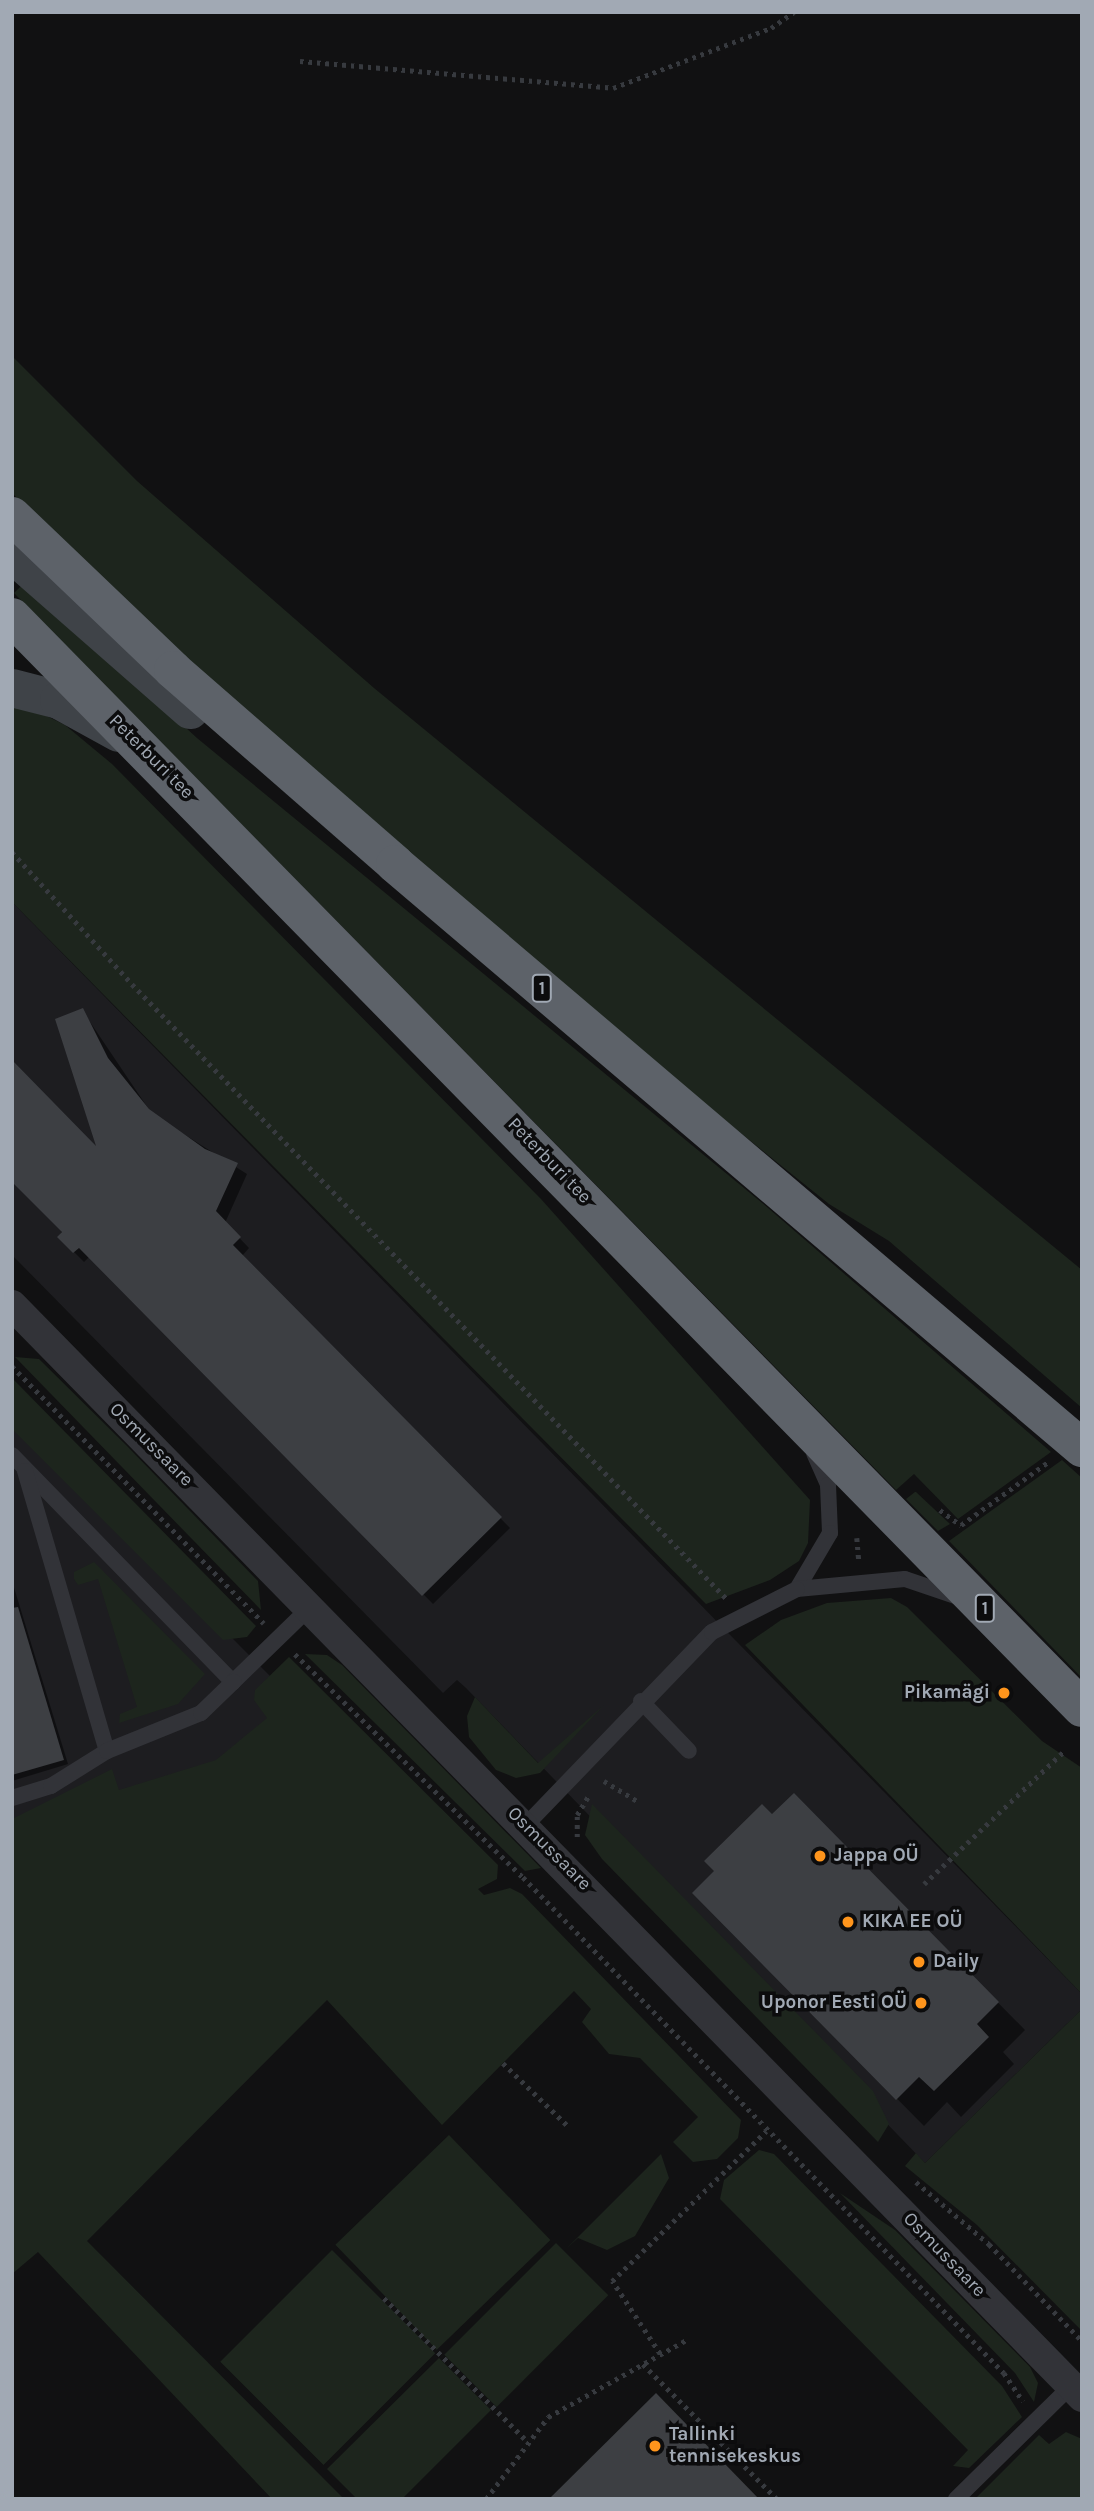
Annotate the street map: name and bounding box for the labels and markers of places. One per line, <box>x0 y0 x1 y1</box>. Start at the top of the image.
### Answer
place label: Pikamägi <box>904 1682 990 1704</box>
marker: Pikamägi <box>996 1685 1012 1701</box>
place label: Jappa OÜ <box>834 1845 919 1867</box>
marker: Jappa OÜ <box>812 1848 828 1864</box>
place label: KIKA EE OÜ <box>862 1911 963 1933</box>
marker: KIKA EE OÜ <box>840 1914 856 1930</box>
place label: Daily <box>933 1951 979 1973</box>
marker: Daily <box>911 1954 927 1970</box>
place label: Uponor Eesti OÜ <box>761 1992 907 2014</box>
marker: Uponor Eesti OÜ <box>913 1995 929 2011</box>
place label: Tallinki tennisekeskus <box>669 2424 801 2468</box>
marker: Tallinki tennisekeskus <box>647 2438 663 2454</box>

